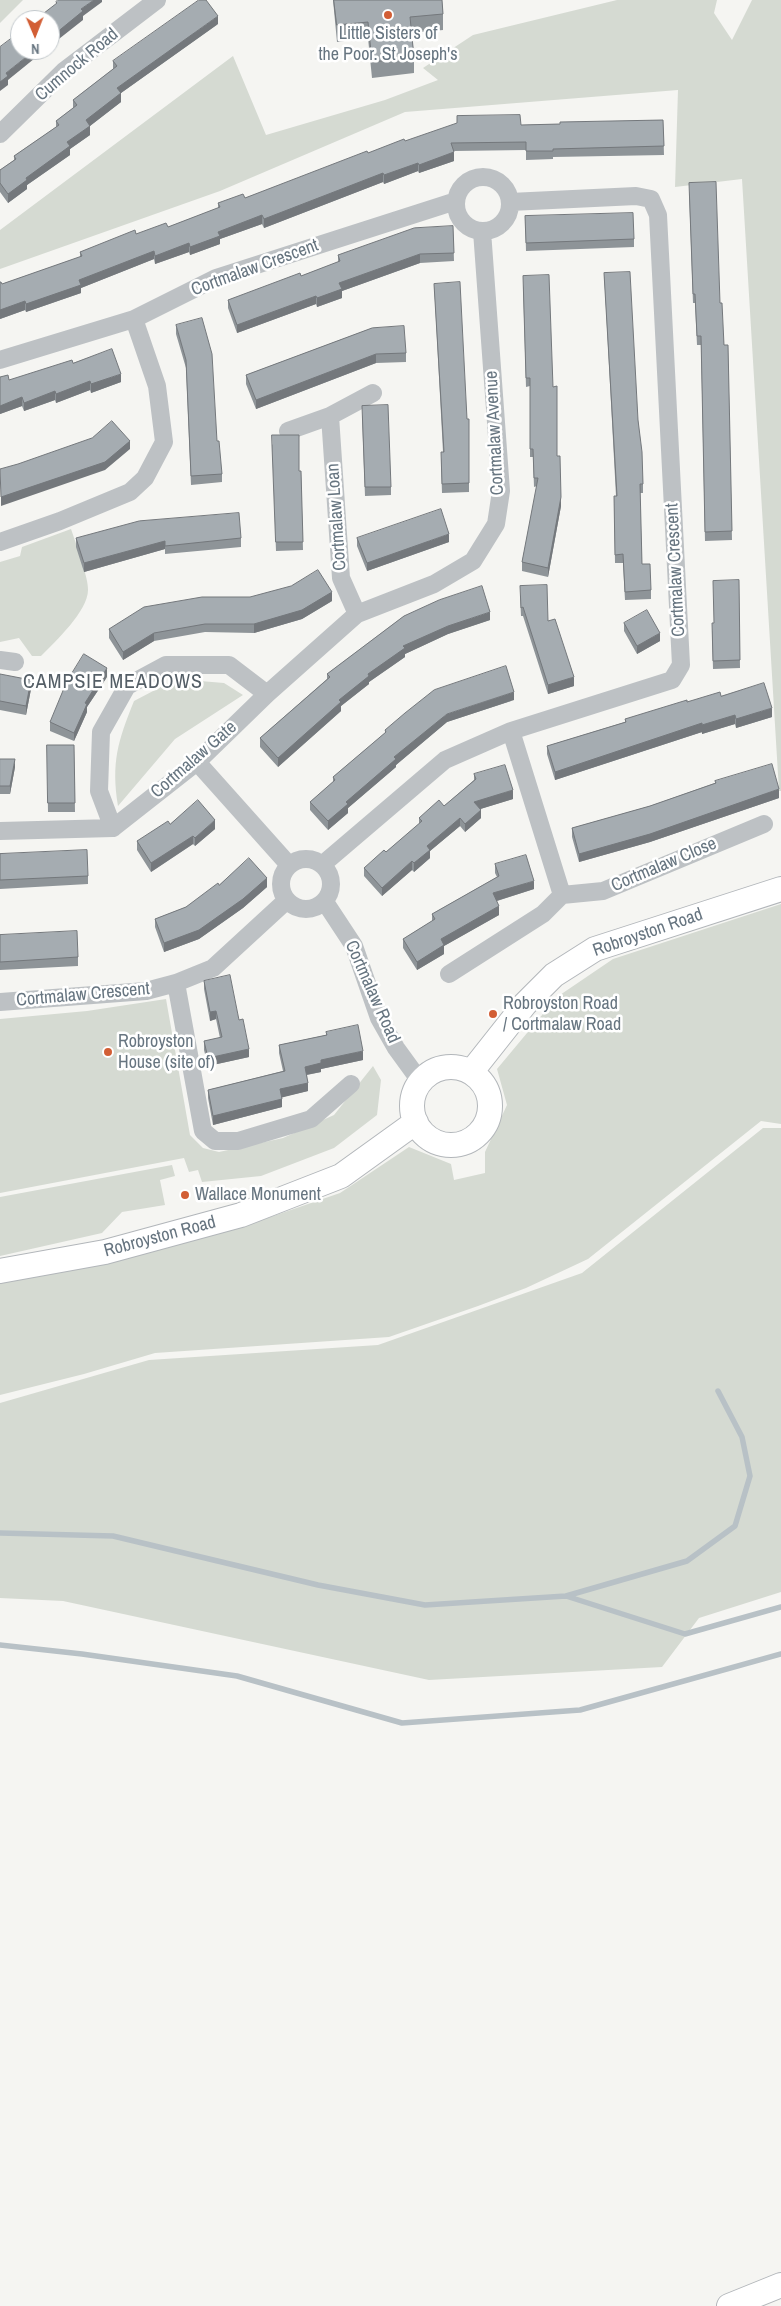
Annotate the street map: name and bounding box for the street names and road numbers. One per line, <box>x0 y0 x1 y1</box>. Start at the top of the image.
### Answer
street label: Cumnock Road <box>31 24 123 106</box>
street label: Cortmalaw Crescent <box>188 235 322 301</box>
street label: Cortmalaw Avenue <box>481 370 509 496</box>
street label: Cortmalaw Loan <box>322 463 352 571</box>
street label: Cortmalaw Crescent <box>662 503 690 637</box>
street label: Cortmalaw Gate <box>147 717 241 803</box>
street label: Cortmalaw Close <box>608 833 720 897</box>
street label: Robroyston Road <box>590 904 706 962</box>
street label: Cortmalaw Road <box>340 937 404 1047</box>
street label: Cortmalaw Crescent <box>15 978 151 1012</box>
street label: Robroyston Road <box>102 1212 218 1262</box>

